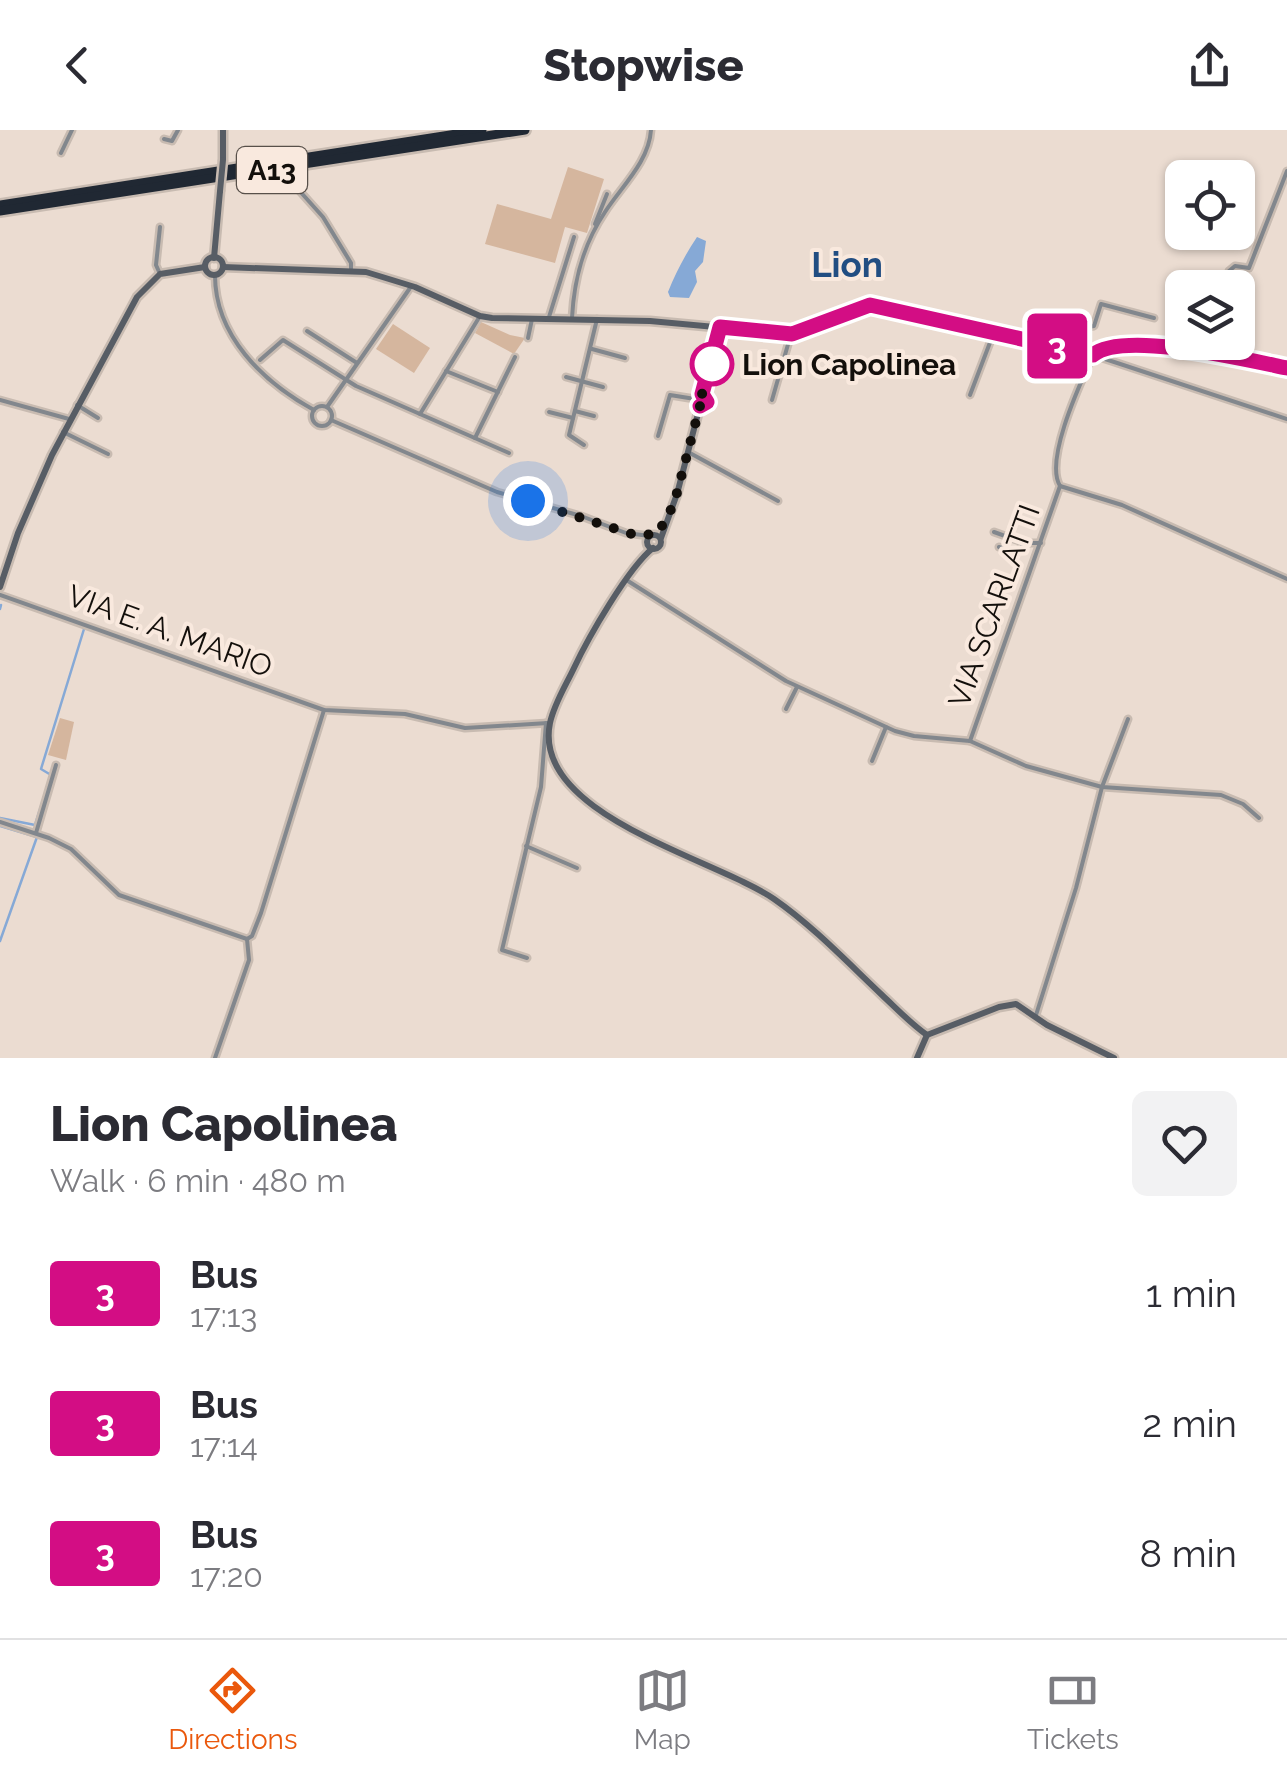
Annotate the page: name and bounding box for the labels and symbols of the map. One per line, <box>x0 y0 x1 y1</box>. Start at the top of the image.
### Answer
road number: A13 <box>237 147 307 193</box>
district label: Lion <box>811 244 883 285</box>
line badge: 3 <box>1024 314 1090 378</box>
marker: Lion Capolinea <box>691 343 733 385</box>
place label: Lion Capolinea <box>742 347 956 382</box>
your location <box>503 476 553 526</box>
street label: VIA SCARLATTI <box>941 500 1047 712</box>
street label: VIA E. A. MARIO <box>63 578 277 684</box>

